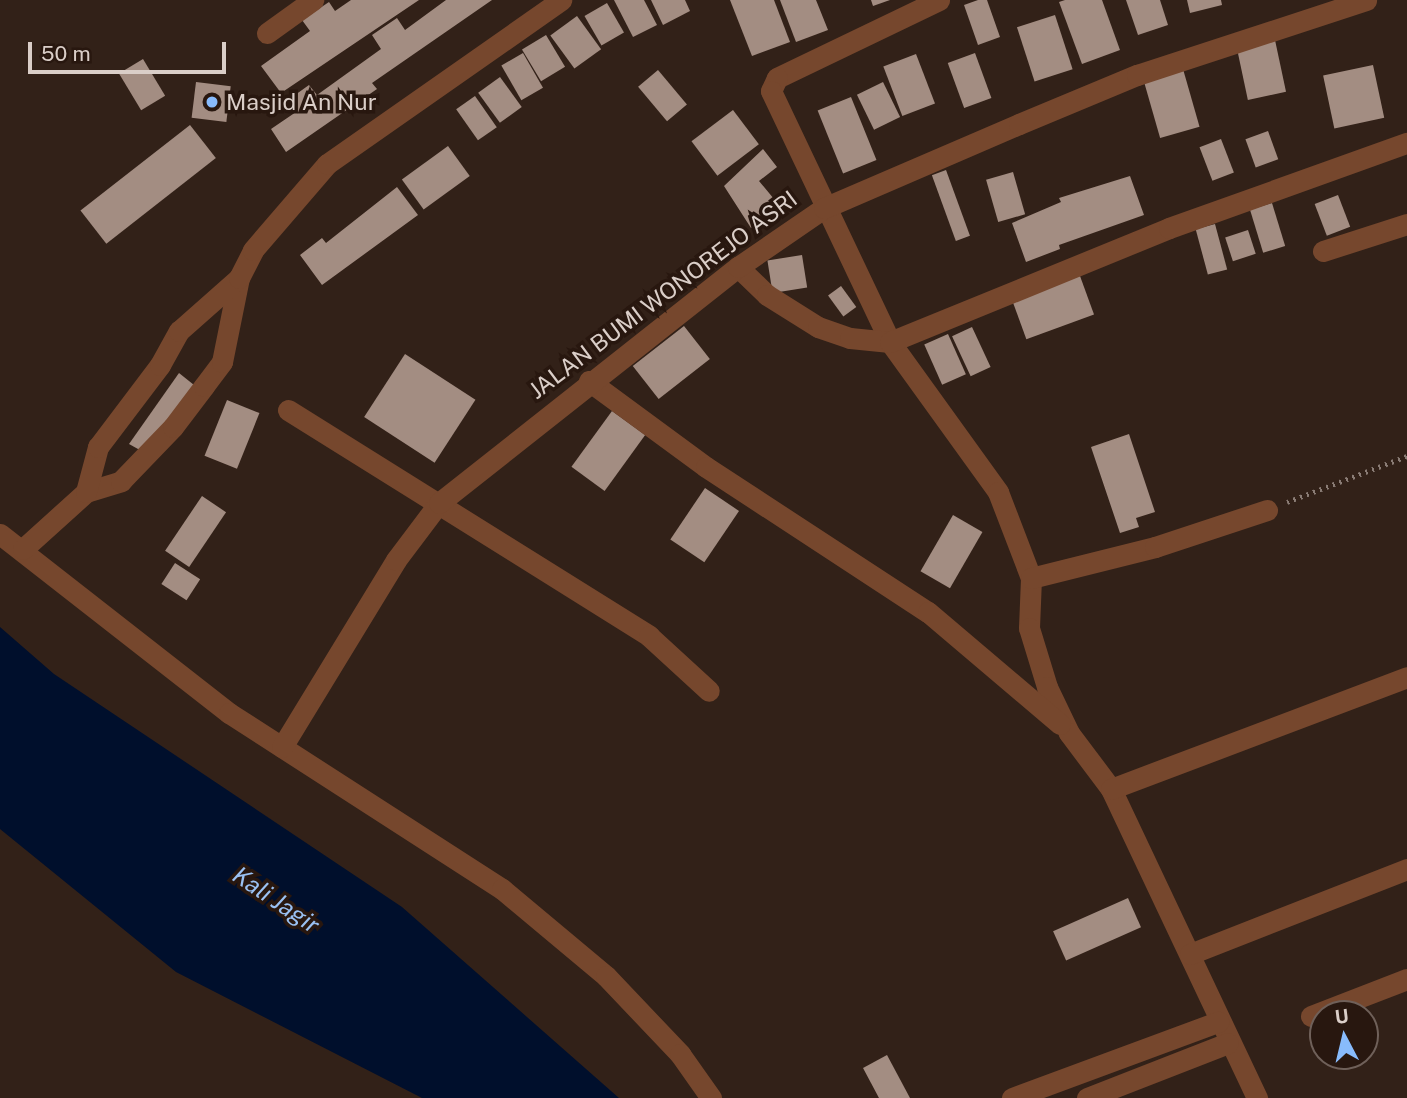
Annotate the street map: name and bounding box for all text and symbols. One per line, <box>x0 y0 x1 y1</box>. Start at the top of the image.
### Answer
scale bar <box>32 28 229 72</box>
text: 50 m <box>41 41 91 66</box>
place label: Masjid An Nur <box>226 88 377 116</box>
marker: Masjid An Nur <box>204 94 220 110</box>
street label: JALAN BUMI WONOREJO ASRI <box>523 185 803 405</box>
water label: Kali Jagir <box>227 861 325 939</box>
north arrow <box>1309 1000 1379 1070</box>
text: U <box>1334 1004 1350 1028</box>

